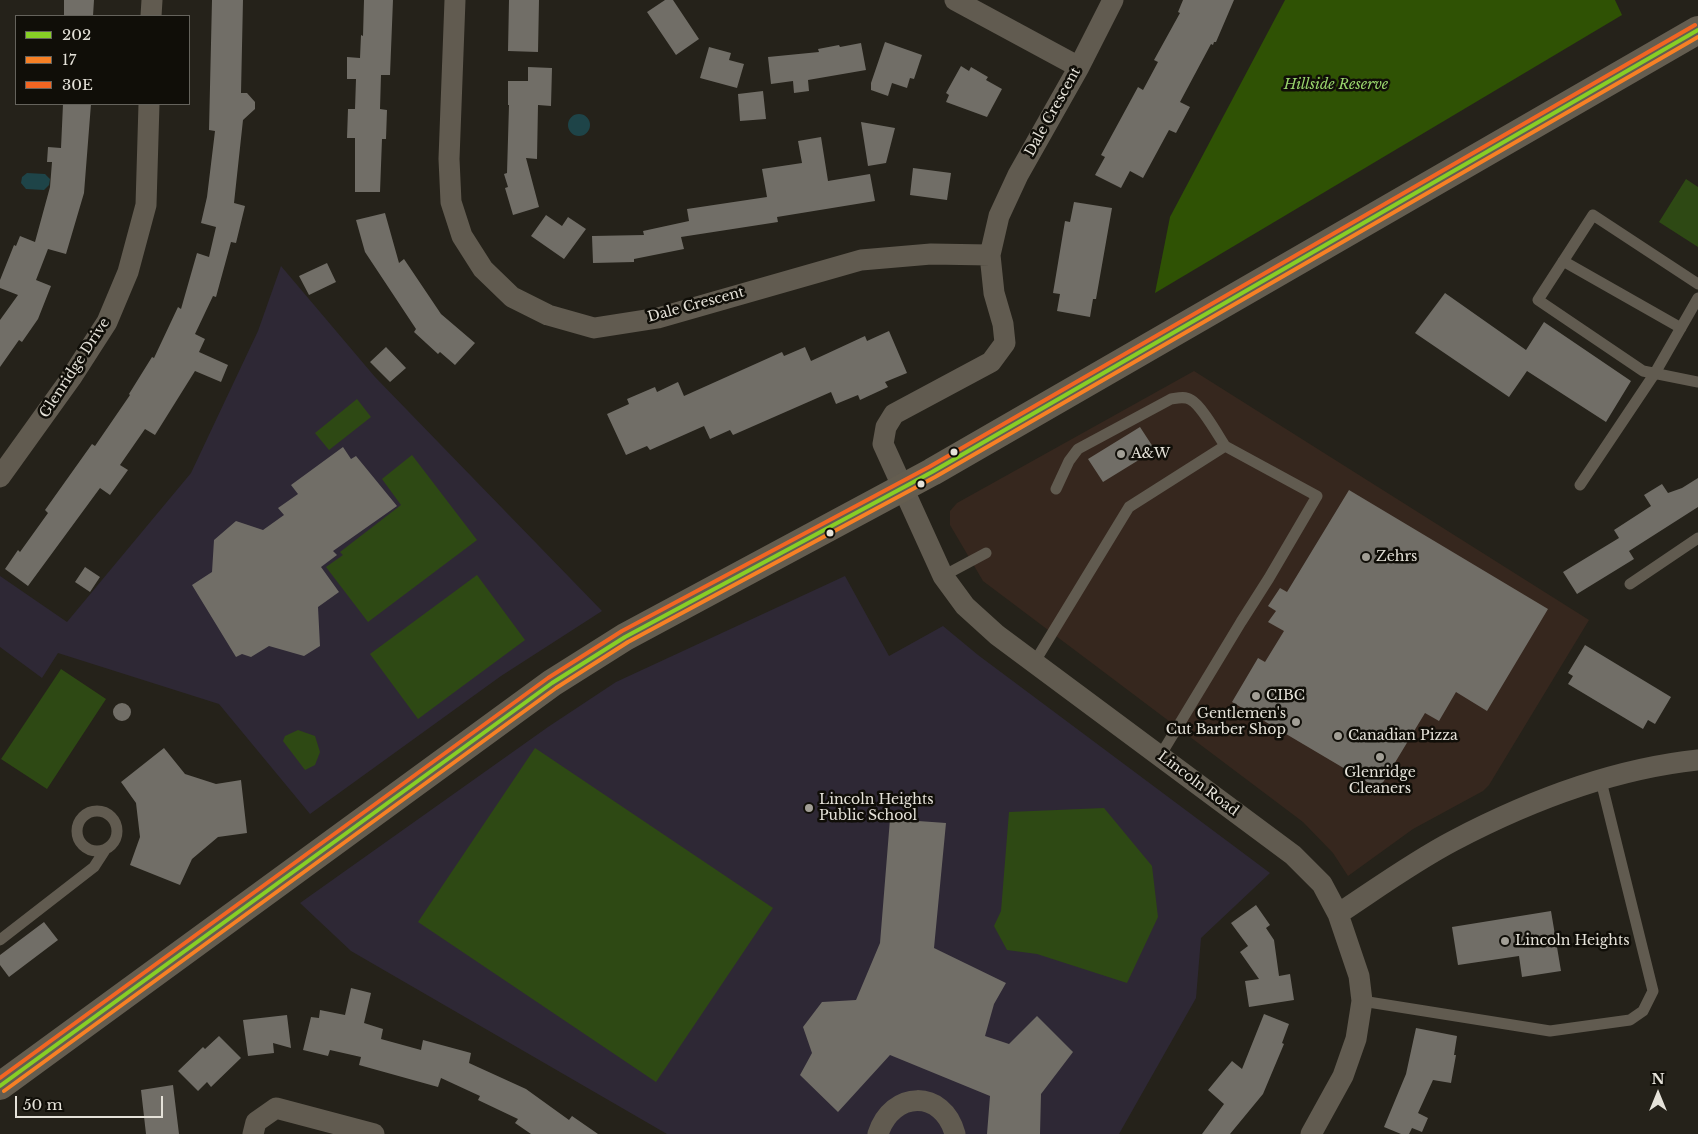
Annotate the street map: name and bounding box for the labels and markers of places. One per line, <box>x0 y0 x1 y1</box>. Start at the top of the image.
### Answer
place label: A&W <box>1131 446 1170 462</box>
unlabelled marker <box>949 447 959 457</box>
marker: A&W <box>1115 448 1127 460</box>
unlabelled marker <box>916 479 926 489</box>
unlabelled marker <box>825 528 835 538</box>
place label: Zehrs <box>1376 549 1417 565</box>
marker: Zehrs <box>1360 551 1372 563</box>
place label: CIBC <box>1266 688 1305 704</box>
marker: CIBC <box>1250 690 1262 702</box>
place label: Gentlemen's Cut Barber Shop <box>1166 706 1286 739</box>
marker: Gentlemen's Cut Barber Shop <box>1290 716 1302 728</box>
place label: Canadian Pizza <box>1348 728 1458 744</box>
marker: Canadian Pizza <box>1332 730 1344 742</box>
marker: Glenridge Cleaners <box>1374 751 1386 763</box>
place label: Glenridge Cleaners <box>1344 765 1416 798</box>
place label: Lincoln Heights Public School <box>819 792 934 824</box>
marker: Lincoln Heights Public School <box>803 802 815 814</box>
place label: Lincoln Heights <box>1515 933 1630 949</box>
marker: Lincoln Heights <box>1499 935 1511 947</box>

